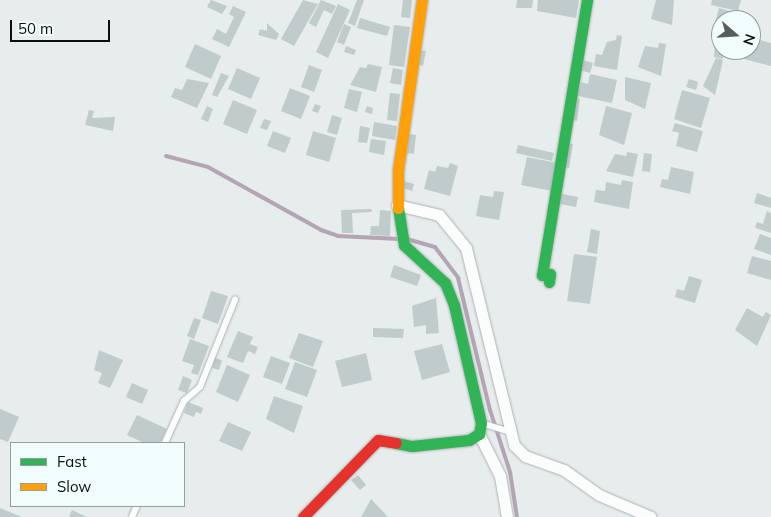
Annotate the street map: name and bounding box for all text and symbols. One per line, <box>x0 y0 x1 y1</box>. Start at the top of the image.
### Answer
scale bar <box>12 10 112 42</box>
north arrow <box>711 10 761 60</box>
text: 50 m <box>18 19 53 38</box>
text: N <box>739 32 759 47</box>
legend <box>10 442 185 507</box>
text: Fast <box>57 452 87 471</box>
text: Slow <box>57 477 91 496</box>

